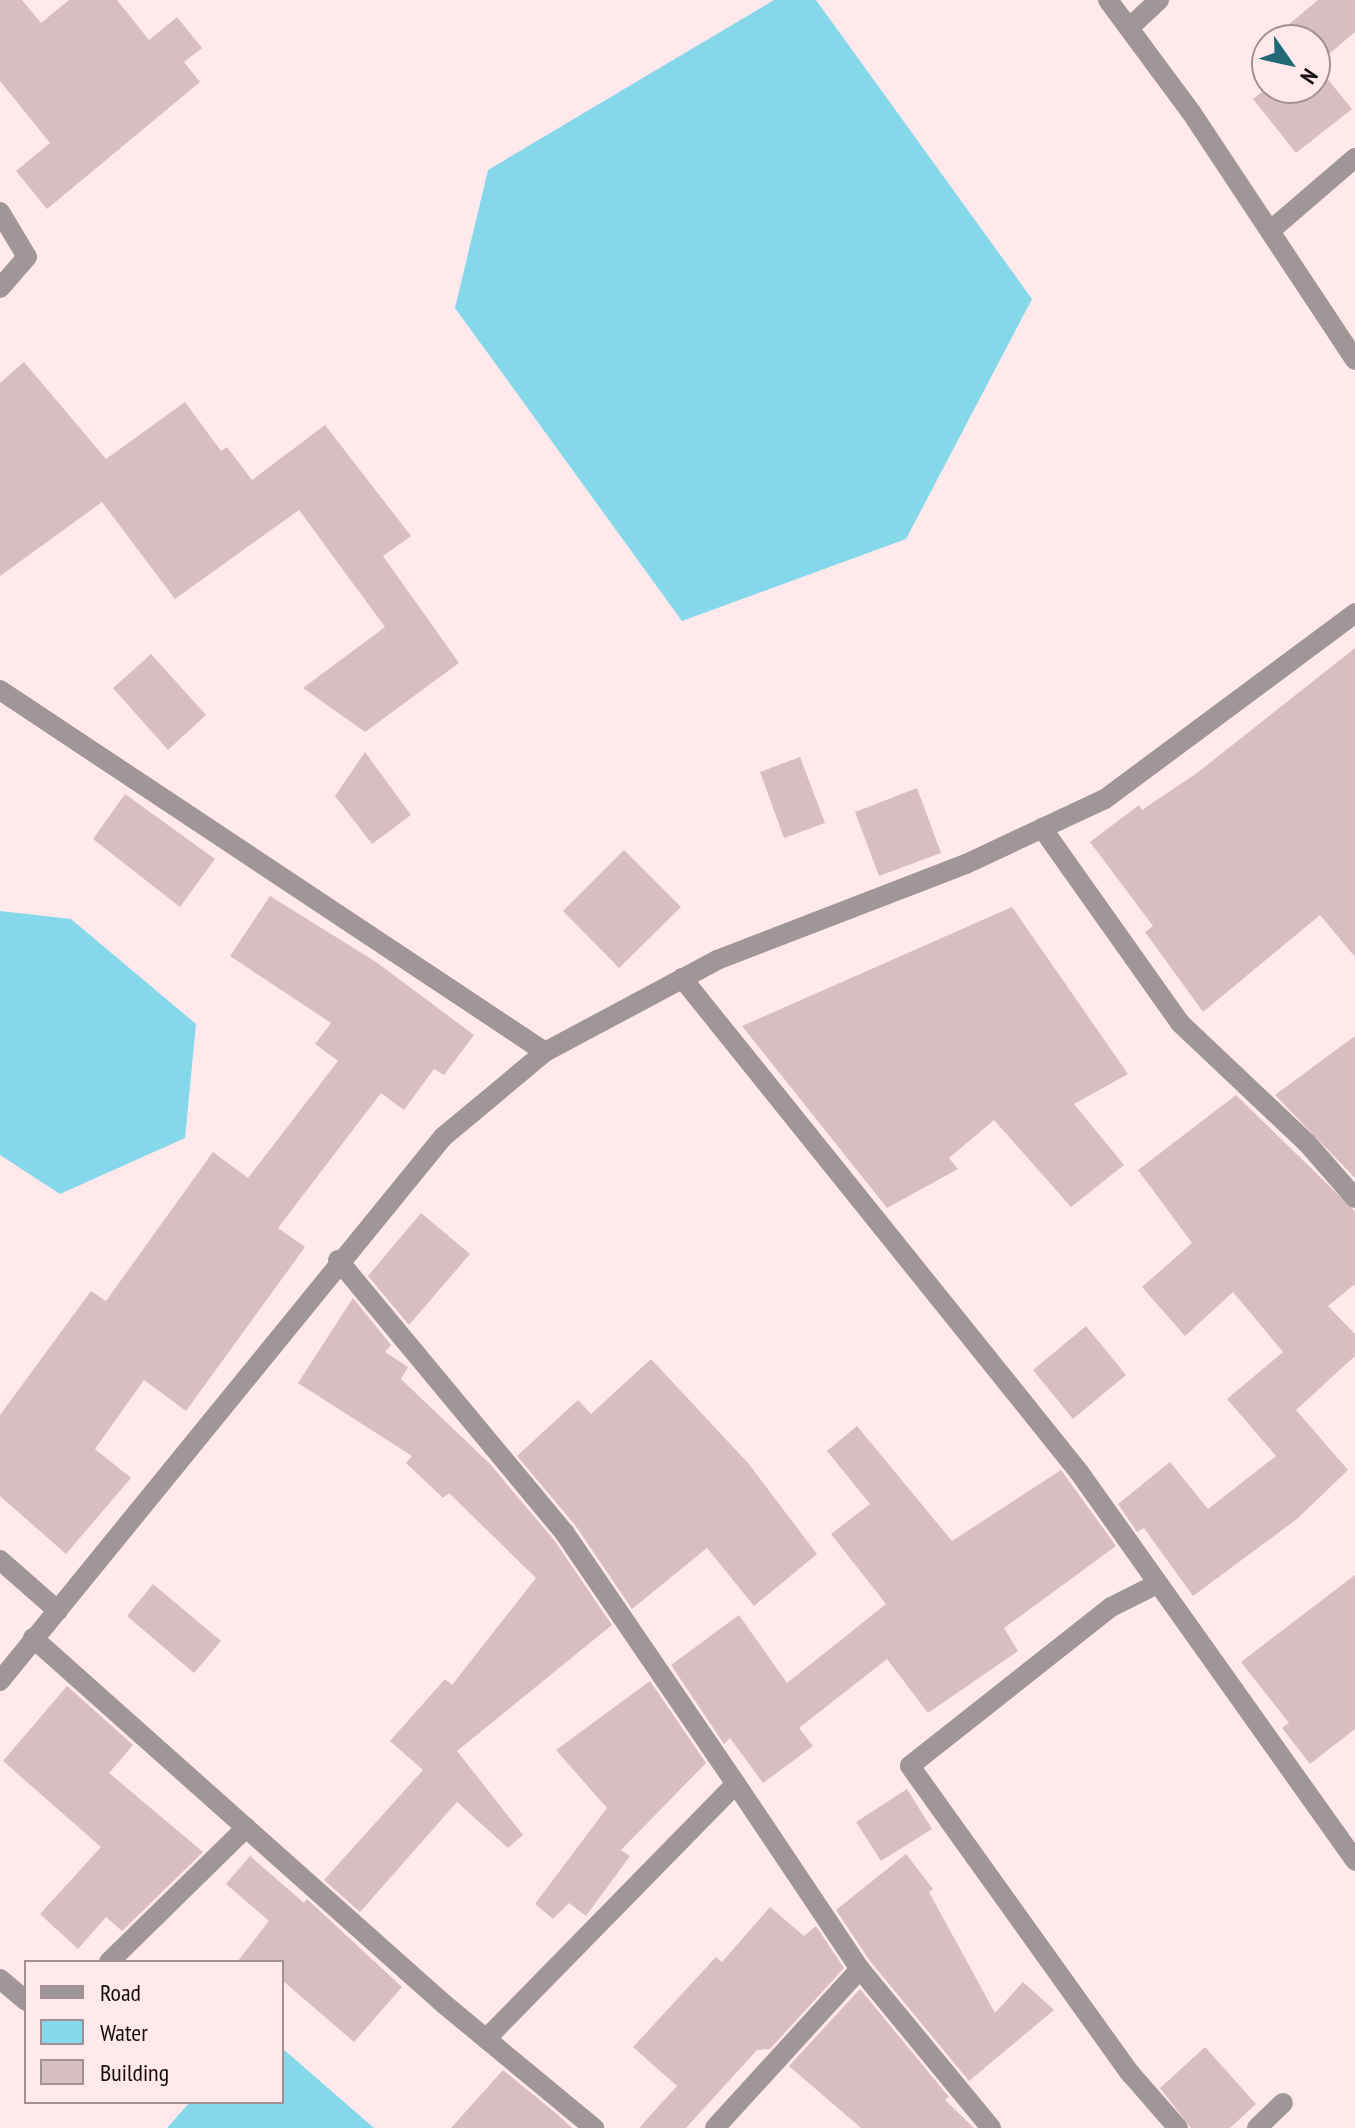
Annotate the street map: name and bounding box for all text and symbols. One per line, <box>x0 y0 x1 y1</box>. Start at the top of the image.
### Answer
north arrow <box>1251 24 1331 104</box>
text: N <box>1294 64 1324 89</box>
legend <box>24 1960 284 2104</box>
text: Road <box>100 1977 141 2008</box>
text: Water <box>100 2017 148 2048</box>
text: Building <box>100 2057 169 2088</box>

